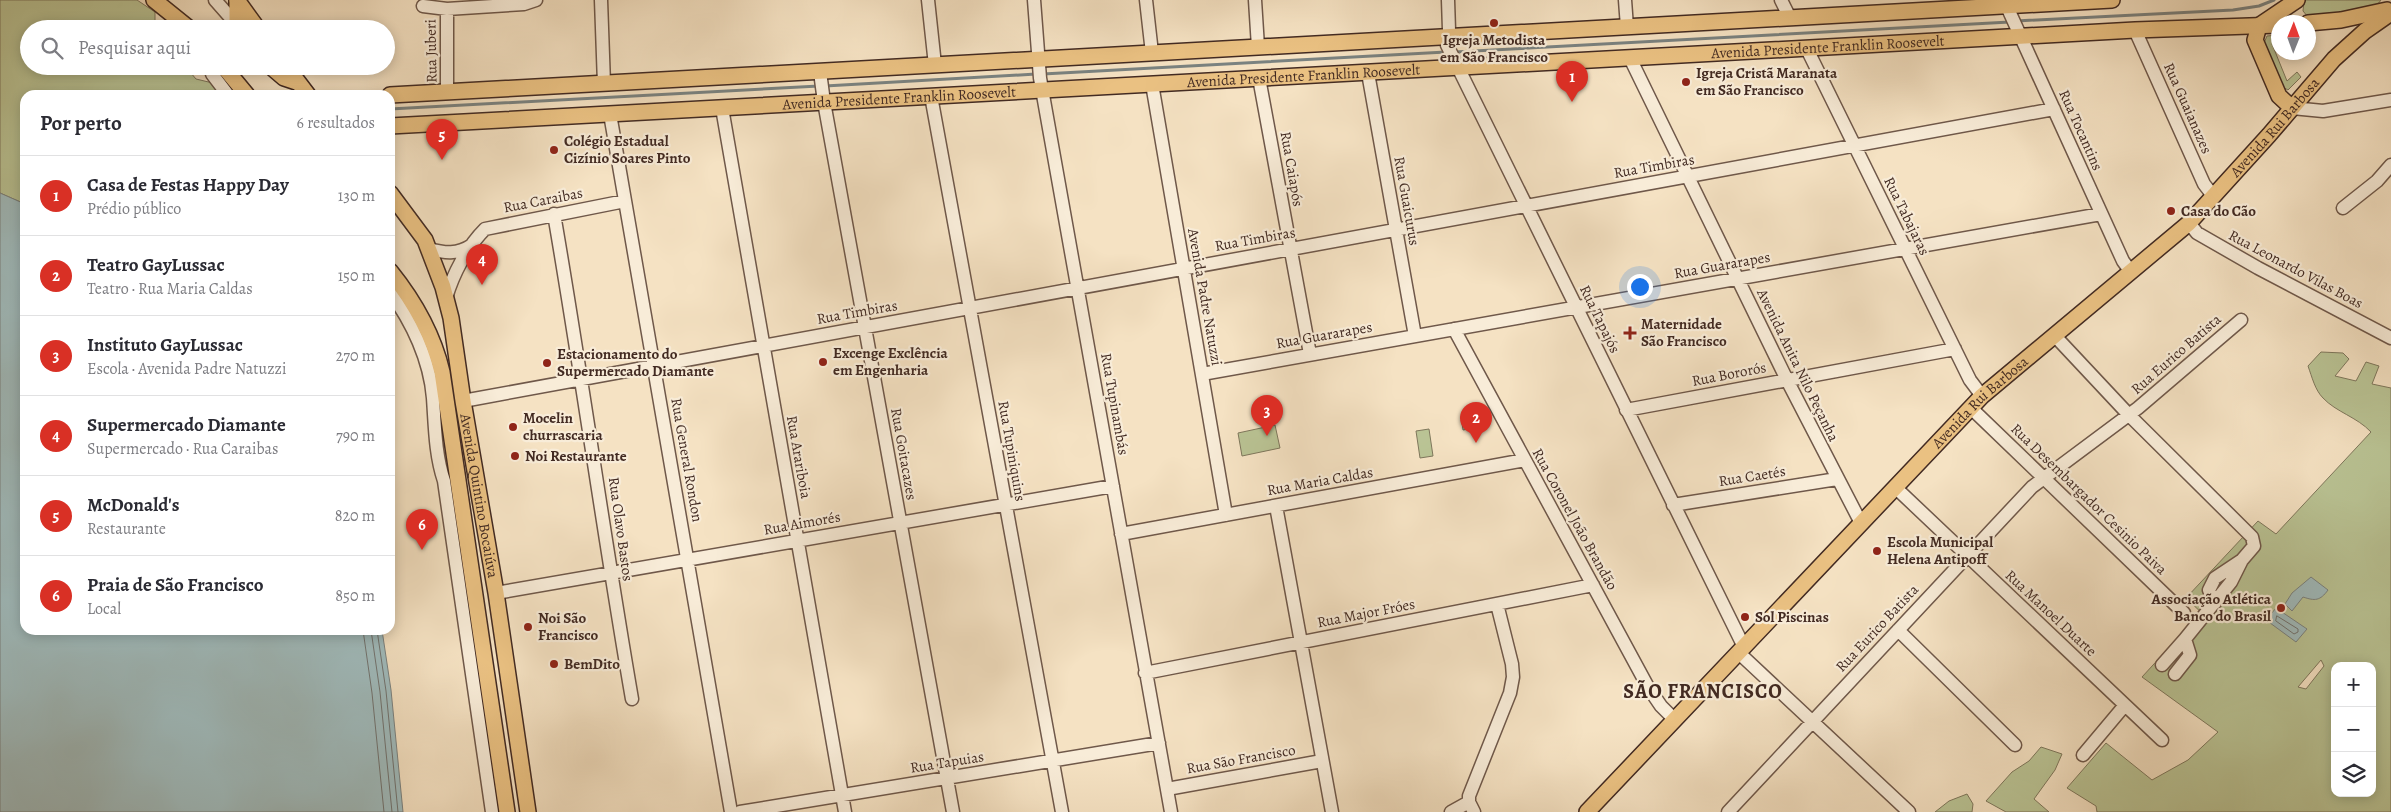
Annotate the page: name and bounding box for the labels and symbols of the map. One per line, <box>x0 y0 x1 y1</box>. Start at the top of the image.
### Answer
north arrow <box>2271 15 2316 60</box>
marker: Igreja Metodista em São Francisco <box>1488 17 1500 29</box>
street label: Rua Juberi <box>420 19 442 83</box>
place label: Igreja Metodista em São Francisco <box>1440 30 1548 67</box>
street label: Avenida Presidente Franklin Roosevelt <box>1710 30 1945 63</box>
street label: Avenida Presidente Franklin Roosevelt <box>1185 59 1421 92</box>
street label: Rua Guaianazes <box>2159 59 2217 157</box>
pin: 1 <box>1556 61 1588 102</box>
place label: Igreja Cristã Maranata em São Francisco <box>1696 63 1838 100</box>
street label: Avenida Rui Barbosa <box>2225 73 2324 182</box>
marker: Igreja Cristã Maranata em São Francisco <box>1680 76 1692 88</box>
street label: Avenida Presidente Franklin Roosevelt <box>781 82 1016 114</box>
street label: Rua Tocantins <box>2054 86 2108 174</box>
pin: 5 <box>426 119 458 160</box>
street label: Rua Caiapós <box>1276 130 1308 208</box>
place label: Colégio Estadual Cizínio Soares Pinto <box>564 131 691 168</box>
marker: Colégio Estadual Cizínio Soares Pinto <box>548 144 560 156</box>
street label: Rua Timbiras <box>1612 149 1696 183</box>
street label: Rua Guaicurus <box>1389 155 1425 247</box>
street label: Rua Tabajaras <box>1879 173 1935 259</box>
street label: Rua Caraibas <box>502 182 584 218</box>
place label: Casa do Cão <box>2181 201 2256 221</box>
marker: Casa do Cão <box>2165 205 2177 217</box>
street label: Rua Timbiras <box>1213 222 1297 256</box>
street label: Rua Leonardo Vilas Boas <box>2225 225 2367 313</box>
street label: Avenida Padre Natuzzi <box>1183 226 1227 367</box>
pin: 4 <box>466 244 498 285</box>
street label: Rua Guararapes <box>1672 247 1772 283</box>
your location <box>1627 274 1653 300</box>
street label: Rua Tapajós <box>1575 282 1625 356</box>
street label: Avenida Anita Nilo Peçanha <box>1752 284 1844 445</box>
street label: Rua Timbiras <box>815 295 899 329</box>
street label: Rua Eurico Batista <box>2127 309 2225 399</box>
place label: Maternidade São Francisco <box>1641 314 1727 351</box>
street label: Rua Guararapes <box>1274 317 1374 353</box>
marker: Maternidade São Francisco <box>1623 326 1637 340</box>
place label: Excenge Exclência em Engenharia <box>833 343 949 380</box>
place label: Estacionamento do Supermercado Diamante <box>557 344 714 381</box>
street label: Rua Tupinambás <box>1096 351 1134 457</box>
street label: Avenida Rui Barbosa <box>1927 352 2032 453</box>
marker: Excenge Exclência em Engenharia <box>817 356 829 368</box>
marker: Estacionamento do Supermercado Diamante <box>541 357 553 369</box>
street label: Rua Bororós <box>1690 357 1768 391</box>
pin: 3 <box>1251 395 1283 436</box>
street label: Rua General Rondon <box>666 396 708 524</box>
street label: Rua Tupiniquins <box>993 399 1031 503</box>
pin: 2 <box>1460 402 1492 443</box>
street label: Rua Goitacazes <box>886 406 922 502</box>
place label: Mocelin churrascaria <box>523 408 603 445</box>
street label: Avenida Quintino Bocaiúva <box>455 411 503 580</box>
street label: Rua Arariboia <box>782 414 816 500</box>
street label: Rua Desembargador Cesinio Paiva <box>2007 419 2171 579</box>
marker: Mocelin churrascaria <box>507 421 519 433</box>
street label: Rua Coronel João Brandão <box>1528 444 1622 594</box>
place label: Noi Restaurante <box>525 446 627 466</box>
marker: Noi Restaurante <box>509 450 521 462</box>
street label: Rua Caetés <box>1717 461 1787 491</box>
street label: Rua Maria Caldas <box>1265 462 1375 500</box>
street label: Rua Olavo Bastos <box>604 476 638 582</box>
street label: Rua Aimorés <box>762 506 842 540</box>
pin: 6 <box>406 509 438 550</box>
place label: Escola Municipal Helena Antipoff <box>1887 532 1993 569</box>
marker: Escola Municipal Helena Antipoff <box>1871 545 1883 557</box>
street label: Rua Manoel Duarte <box>2001 565 2101 661</box>
street label: Rua Eurico Batista <box>1831 580 1923 676</box>
place label: Associação Atlética Banco do Brasil <box>2151 589 2272 626</box>
street label: Rua Major Fróes <box>1315 594 1417 632</box>
marker: Associação Atlética Banco do Brasil <box>2275 602 2287 614</box>
place label: Sol Piscinas <box>1755 607 1829 627</box>
place label: Noi São Francisco <box>538 608 599 645</box>
marker: Sol Piscinas <box>1739 611 1751 623</box>
marker: Noi São Francisco <box>522 621 534 633</box>
place label: BemDito <box>564 654 620 674</box>
marker: BemDito <box>548 658 560 670</box>
district label: SÃO FRANCISCO <box>1623 678 1783 705</box>
street label: Rua São Francisco <box>1185 740 1297 778</box>
street label: Rua Tapuias <box>909 746 985 778</box>

